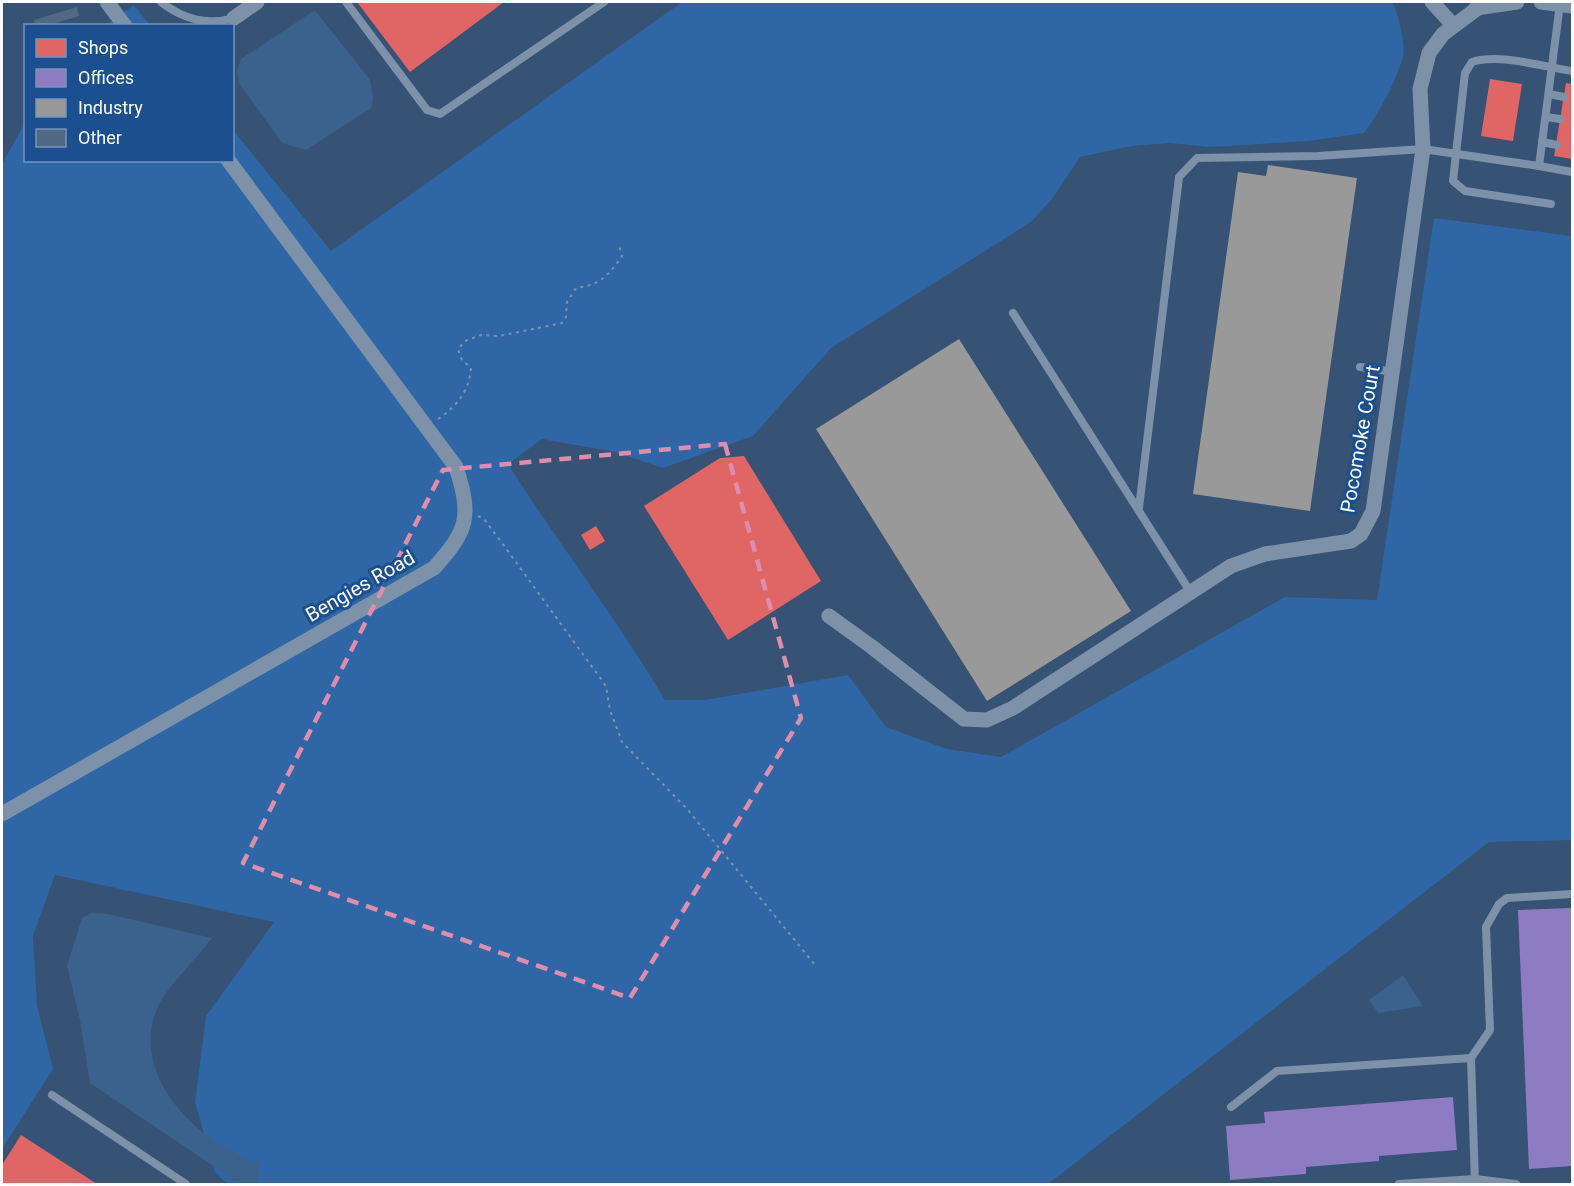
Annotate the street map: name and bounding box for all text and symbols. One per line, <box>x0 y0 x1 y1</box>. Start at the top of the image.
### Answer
legend <box>24 24 234 162</box>
text: Shops <box>78 37 128 58</box>
text: Offices <box>78 67 134 88</box>
text: Industry <box>78 97 143 118</box>
text: Other <box>78 127 122 148</box>
street label: Pocomoke Court <box>1335 363 1385 515</box>
street label: Bengies Road <box>301 545 419 627</box>

